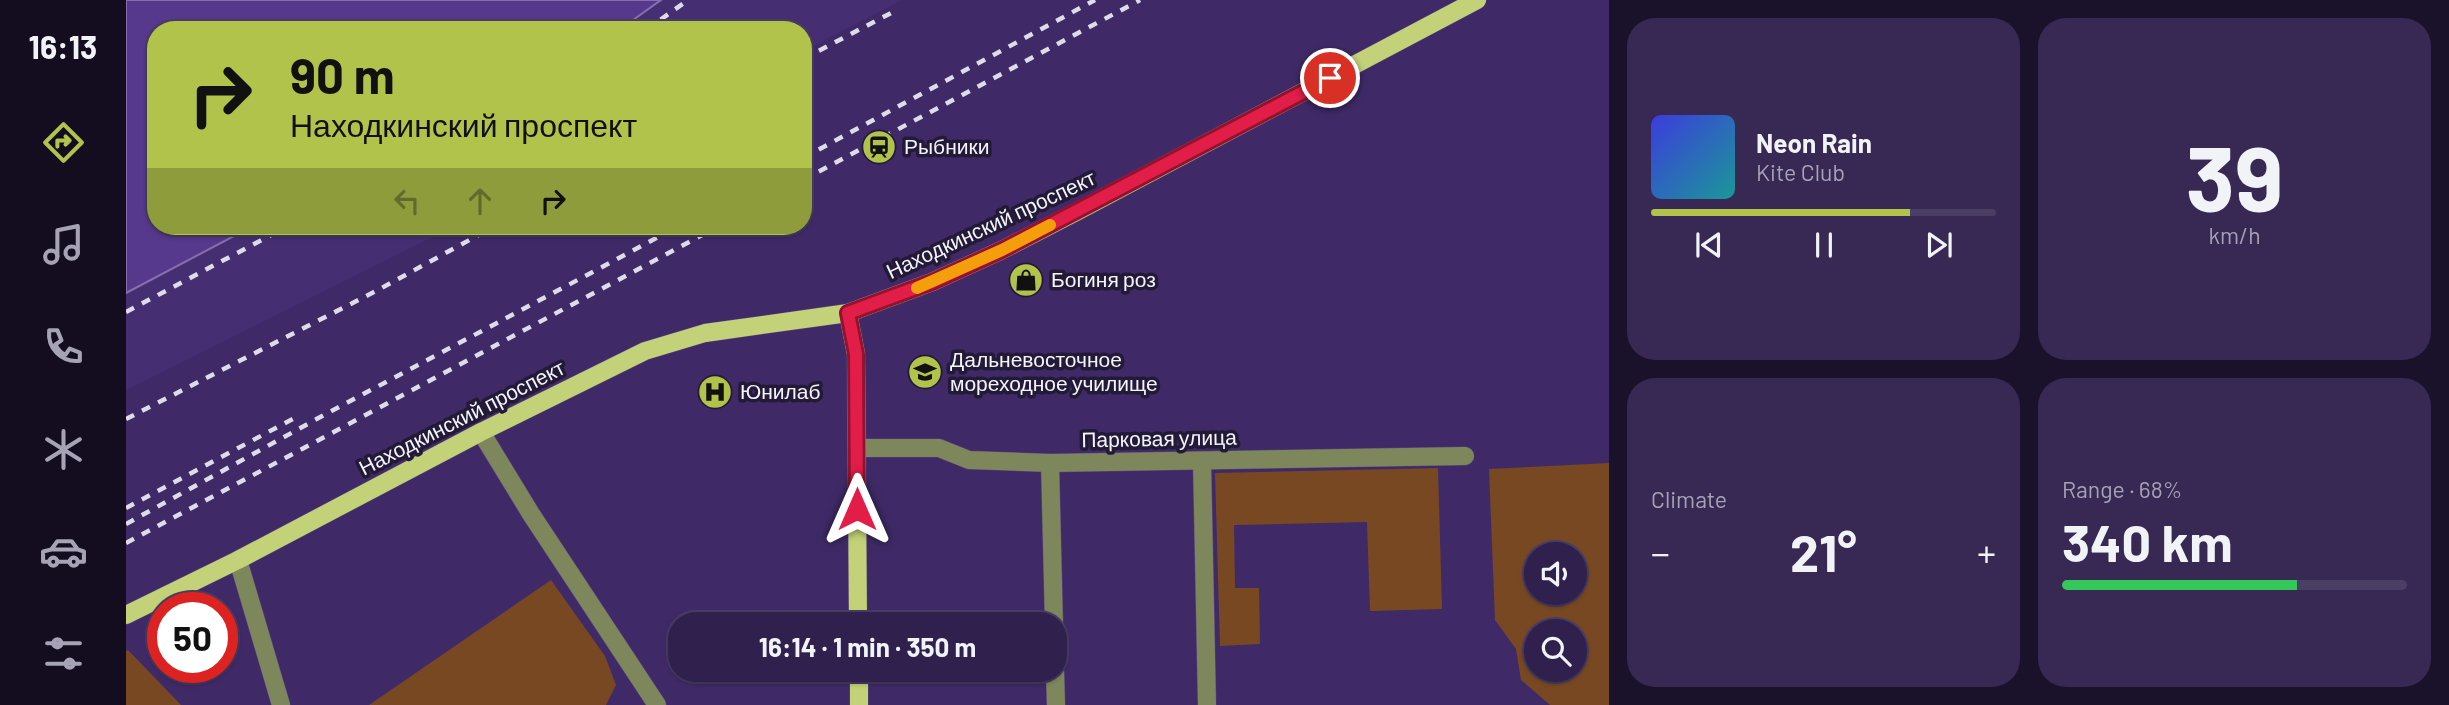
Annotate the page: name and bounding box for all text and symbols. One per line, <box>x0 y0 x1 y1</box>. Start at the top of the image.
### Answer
text: 16:13 <box>29 27 97 65</box>
text: 90 m <box>290 45 395 104</box>
pin <box>1300 48 1360 108</box>
icon: right <box>175 49 266 140</box>
icon: arrive <box>1311 59 1349 97</box>
text: Находкинский проспект <box>290 105 637 143</box>
icon: directions <box>39 118 88 167</box>
text: 39 <box>2186 121 2283 230</box>
text: Neon Rain <box>1756 127 1872 158</box>
station icon: Рыбники <box>860 128 898 166</box>
place label: Рыбники <box>904 133 989 158</box>
text: Kite Club <box>1756 158 1845 186</box>
street label: Находкинский проспект <box>882 164 1099 283</box>
icon: left <box>388 182 426 220</box>
icon: ahead <box>461 182 499 220</box>
icon: right <box>534 182 572 220</box>
icon: music <box>39 220 88 269</box>
text: km/h <box>2208 221 2261 249</box>
icon: previous <box>1690 226 1728 264</box>
icon: pause <box>1805 226 1843 264</box>
icon: next <box>1920 226 1958 264</box>
shop icon: Богиня роз <box>1007 261 1045 299</box>
place label: Богиня роз <box>1051 266 1156 291</box>
icon: phone <box>39 322 88 371</box>
place label: Дальневосточное мореходное училище <box>950 346 1158 395</box>
school or university icon: Дальневосточное мореходное училище <box>906 353 944 391</box>
street label: Находкинский проспект <box>354 354 569 480</box>
hospital icon: Юнилаб <box>696 373 734 411</box>
place label: Юнилаб <box>740 378 821 403</box>
street label: Парковая улица <box>1081 424 1237 451</box>
icon: climate <box>39 425 88 474</box>
position arrow <box>820 472 894 546</box>
text: Range · 68% <box>2062 475 2182 503</box>
text: Climate <box>1651 485 1727 513</box>
text: 340 km <box>2062 510 2233 572</box>
text: 21° <box>1790 520 1857 582</box>
icon: car <box>39 527 88 576</box>
text: − <box>1651 529 1670 575</box>
text: + <box>1977 529 1996 575</box>
map controls <box>1524 542 1587 682</box>
button: sound <box>1524 542 1587 605</box>
speed limit sign: 50 <box>147 592 238 683</box>
button: search <box>1524 619 1587 682</box>
icon: filters <box>39 629 88 678</box>
text: 16:14 · 1 min · 350 m <box>759 631 976 662</box>

